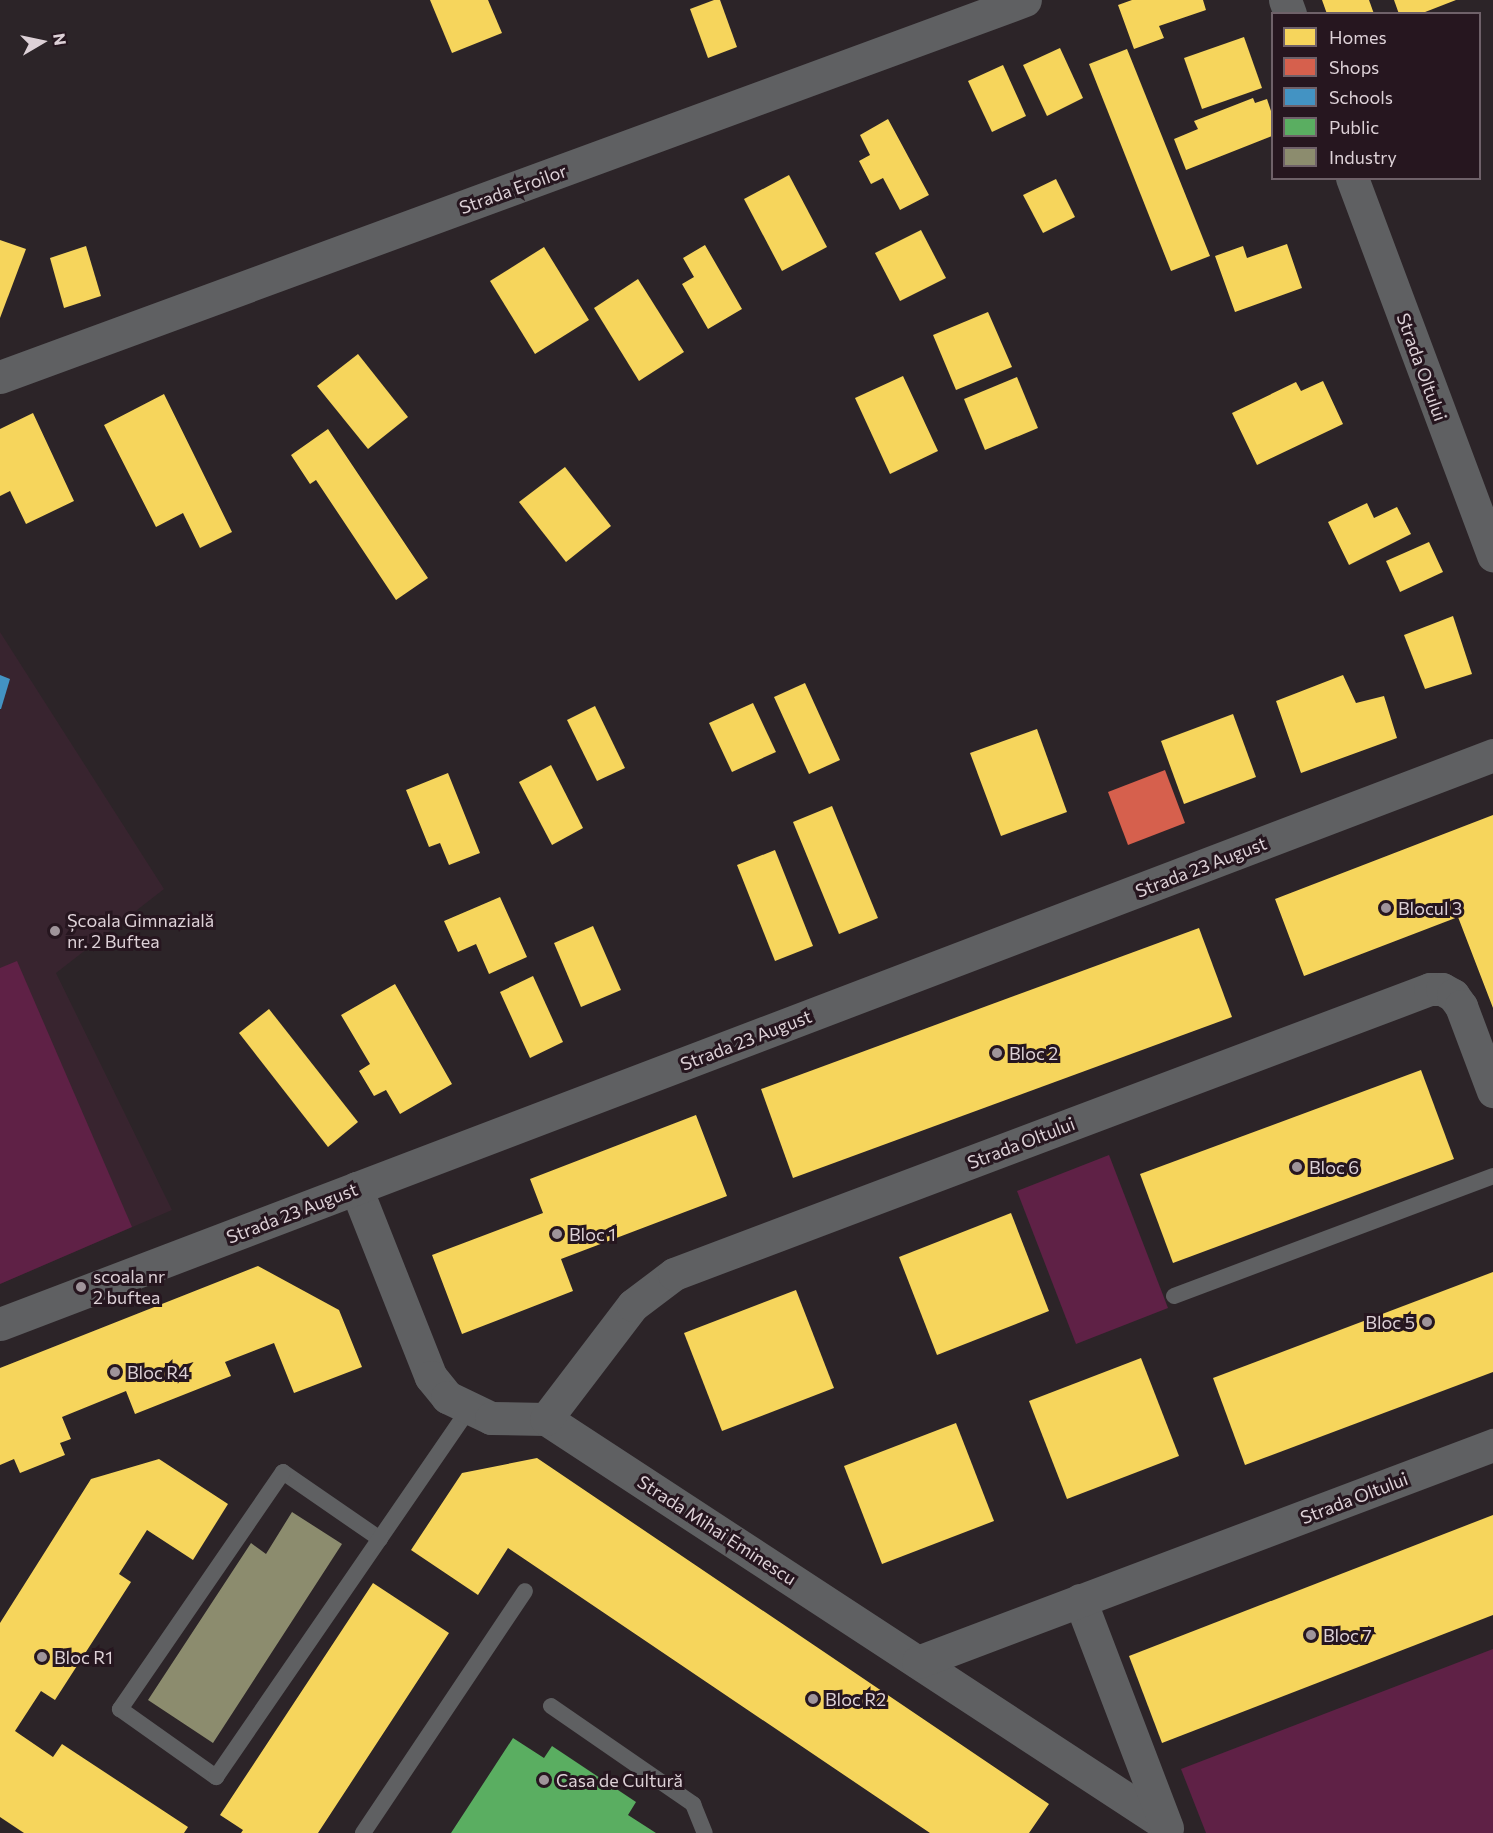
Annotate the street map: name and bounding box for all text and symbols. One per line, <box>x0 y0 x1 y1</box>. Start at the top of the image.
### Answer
north arrow <box>12 12 72 72</box>
legend <box>1271 12 1481 180</box>
text: Homes <box>1329 26 1387 48</box>
text: N <box>50 32 71 47</box>
text: Shops <box>1329 56 1379 78</box>
text: Schools <box>1329 86 1393 108</box>
text: Public <box>1329 116 1379 138</box>
text: Industry <box>1329 146 1397 168</box>
street label: Strada Eroilor <box>456 160 570 218</box>
street label: Strada Oltului <box>1392 310 1452 424</box>
street label: Strada 23 August <box>1132 832 1270 902</box>
place label: Blocul 3 <box>1398 897 1462 919</box>
marker: Blocul 3 <box>1379 901 1393 915</box>
place label: Școala Gimnazială nr. 2 Buftea <box>67 910 214 952</box>
marker: Școala Gimnazială nr. 2 Buftea <box>48 924 62 938</box>
street label: Strada 23 August <box>677 1005 815 1075</box>
place label: Bloc 2 <box>1009 1042 1058 1064</box>
marker: Bloc 2 <box>990 1046 1004 1060</box>
street label: Strada Oltului <box>964 1113 1078 1173</box>
place label: Bloc 6 <box>1309 1156 1359 1178</box>
marker: Bloc 6 <box>1290 1160 1304 1174</box>
street label: Strada 23 August <box>223 1178 361 1248</box>
place label: Bloc 1 <box>569 1223 616 1245</box>
marker: Bloc 1 <box>550 1227 564 1241</box>
place label: scoala nr 2 buftea <box>93 1266 165 1308</box>
marker: scoala nr 2 buftea <box>74 1280 88 1294</box>
place label: Bloc 5 <box>1365 1311 1415 1333</box>
marker: Bloc 5 <box>1420 1315 1434 1329</box>
place label: Bloc R4 <box>127 1361 189 1383</box>
marker: Bloc R4 <box>108 1365 122 1379</box>
street label: Strada Oltului <box>1297 1468 1411 1528</box>
street label: Strada Mihai Eminescu <box>634 1471 800 1589</box>
place label: Bloc 7 <box>1323 1624 1372 1646</box>
marker: Bloc 7 <box>1304 1628 1318 1642</box>
place label: Bloc R1 <box>54 1646 113 1668</box>
marker: Bloc R1 <box>35 1650 49 1664</box>
place label: Bloc R2 <box>825 1688 886 1710</box>
marker: Bloc R2 <box>806 1692 820 1706</box>
place label: Casa de Cultură <box>556 1769 683 1791</box>
marker: Casa de Cultură <box>537 1773 551 1787</box>

